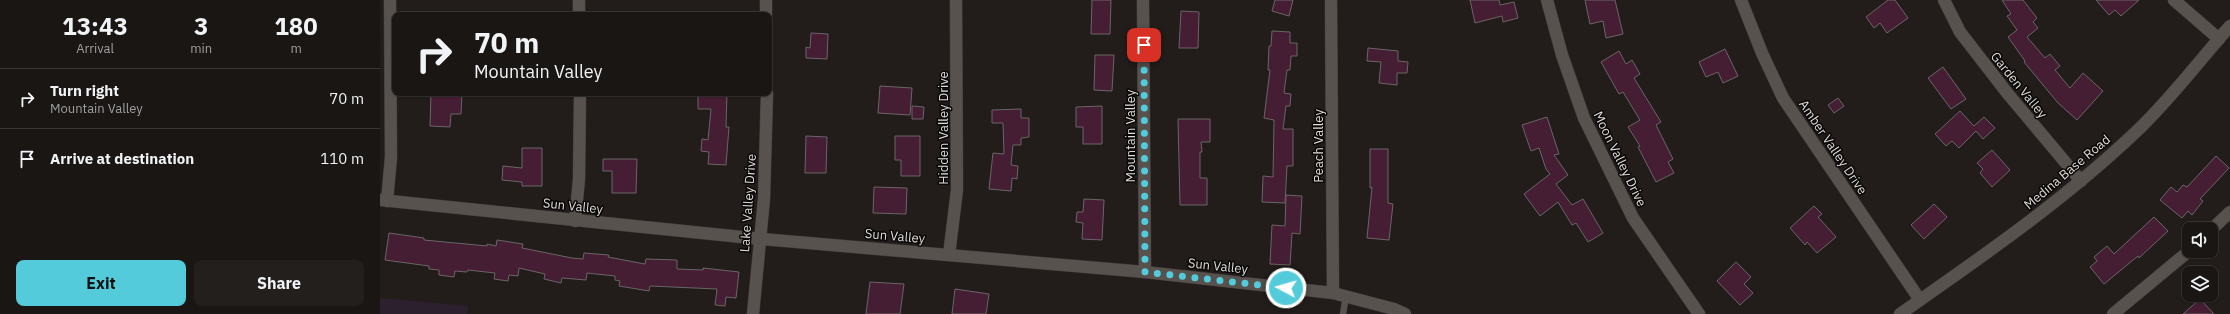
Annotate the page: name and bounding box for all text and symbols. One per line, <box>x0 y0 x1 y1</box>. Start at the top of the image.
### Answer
text: 13:43 <box>62 10 128 42</box>
text: 3 <box>194 10 208 42</box>
text: 180 <box>274 10 318 42</box>
text: 70 m <box>474 24 539 61</box>
icon: right <box>408 28 460 80</box>
pin <box>1127 28 1161 62</box>
icon: arrive <box>1133 34 1155 56</box>
text: Arrival <box>76 40 114 57</box>
text: min <box>190 40 212 57</box>
text: m <box>290 40 302 57</box>
street label: Garden Valley <box>1987 48 2051 122</box>
text: Mountain Valley <box>474 60 603 83</box>
street label: Hidden Valley Drive <box>935 71 952 185</box>
text: Turn right <box>50 81 119 100</box>
icon: right <box>16 88 38 110</box>
text: 70 m <box>329 89 364 108</box>
street label: Mountain Valley <box>1122 89 1139 182</box>
street label: Amber Valley Drive <box>1795 96 1871 198</box>
text: Mountain Valley <box>50 100 143 117</box>
street label: Peach Valley <box>1310 109 1327 183</box>
street label: Moon Valley Drive <box>1590 109 1650 209</box>
street label: Medina Base Road <box>2020 131 2114 213</box>
icon: arrive <box>16 148 38 170</box>
text: Arrive at destination <box>50 149 194 168</box>
text: 110 m <box>320 149 364 168</box>
street label: Lake Valley Drive <box>736 153 760 253</box>
street label: Sun Valley <box>542 194 604 218</box>
map controls <box>2182 222 2218 302</box>
button: sound <box>2182 222 2218 258</box>
street label: Sun Valley <box>864 225 926 247</box>
street label: Sun Valley <box>1187 254 1249 278</box>
button: Exit <box>16 260 186 306</box>
button: Share <box>194 260 364 306</box>
button: layers <box>2182 266 2218 302</box>
position arrow <box>1265 267 1307 309</box>

